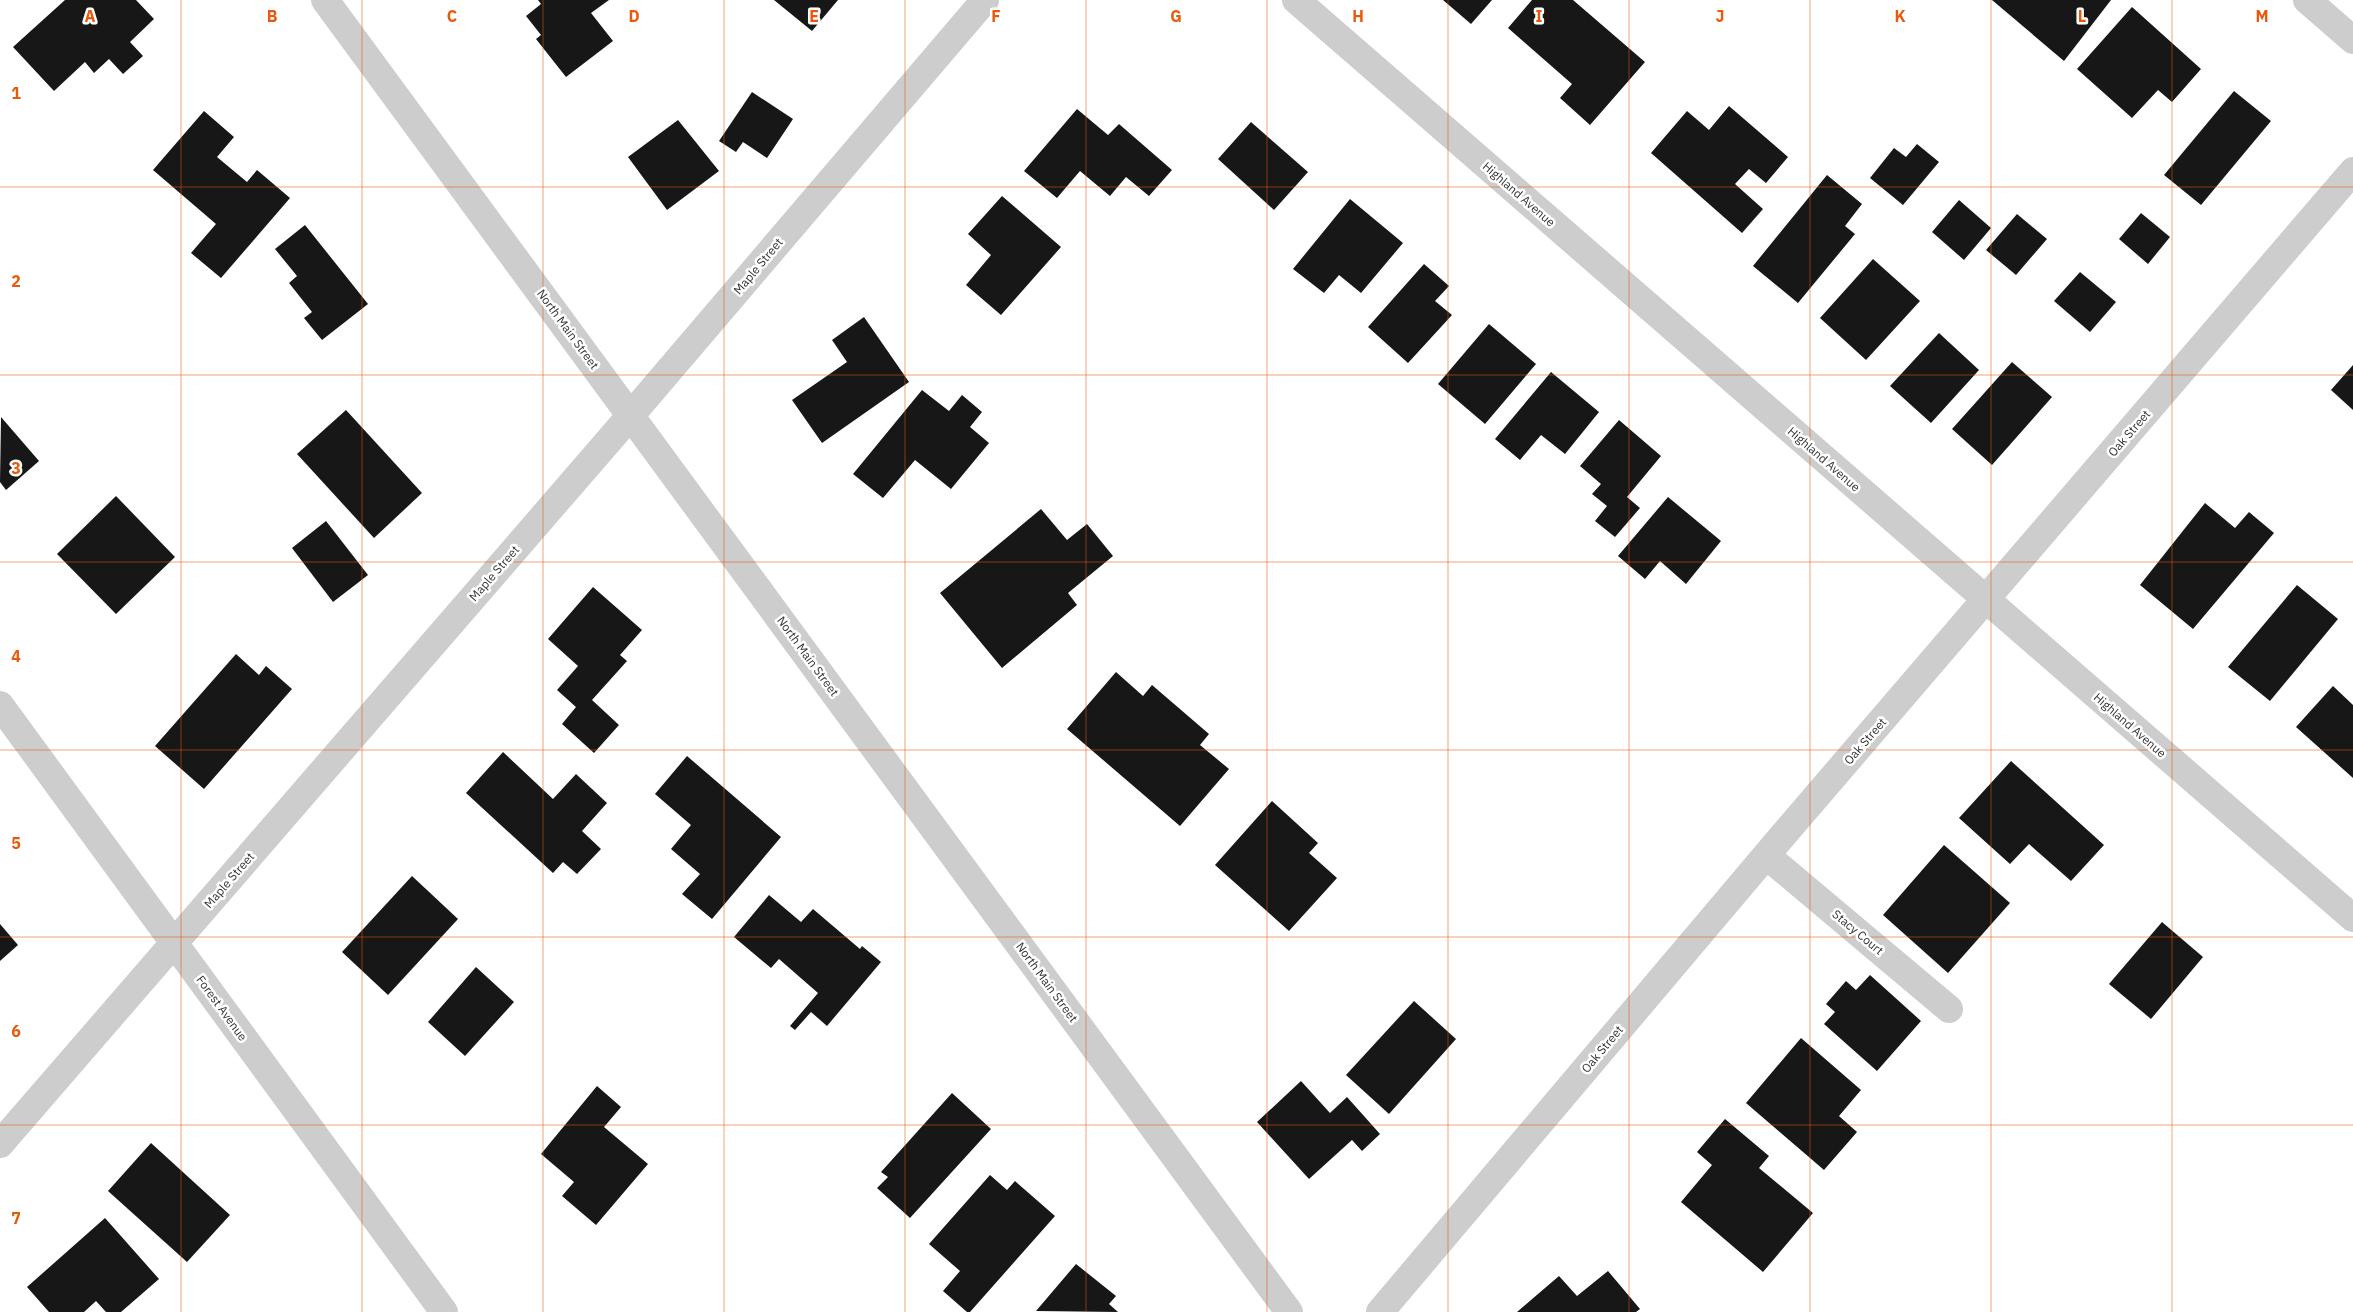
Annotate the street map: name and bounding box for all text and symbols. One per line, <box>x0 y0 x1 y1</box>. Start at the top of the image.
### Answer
text: A <box>85 6 96 26</box>
text: B <box>267 6 278 26</box>
text: C <box>447 6 457 26</box>
text: D <box>628 6 640 26</box>
text: E <box>809 6 819 26</box>
text: F <box>991 6 1001 26</box>
text: G <box>1170 6 1182 26</box>
text: H <box>1352 6 1364 26</box>
text: I <box>1536 6 1543 26</box>
text: J <box>1716 6 1724 26</box>
text: K <box>1894 6 1906 26</box>
text: L <box>2078 6 2086 26</box>
text: M <box>2255 6 2269 26</box>
text: 1 <box>11 83 21 103</box>
street label: Highland Avenue <box>1480 158 1559 230</box>
street label: Maple Street <box>730 235 786 297</box>
text: 2 <box>11 271 21 291</box>
street label: North Main Street <box>534 286 602 372</box>
street label: Oak Street <box>2105 407 2153 459</box>
street label: Highland Avenue <box>1785 423 1864 495</box>
text: 3 <box>11 458 21 478</box>
street label: Maple Street <box>466 542 522 604</box>
street label: North Main Street <box>774 613 842 699</box>
text: 4 <box>11 646 21 666</box>
street label: Highland Avenue <box>2091 689 2170 761</box>
street label: Oak Street <box>1841 715 1889 767</box>
text: 5 <box>11 833 21 853</box>
street label: Maple Street <box>201 849 257 911</box>
street label: Stacy Court <box>1829 906 1887 958</box>
street label: North Main Street <box>1013 939 1081 1025</box>
street label: Forest Avenue <box>193 972 251 1044</box>
text: 6 <box>11 1021 21 1041</box>
street label: Oak Street <box>1578 1022 1626 1076</box>
text: 7 <box>11 1208 21 1228</box>

